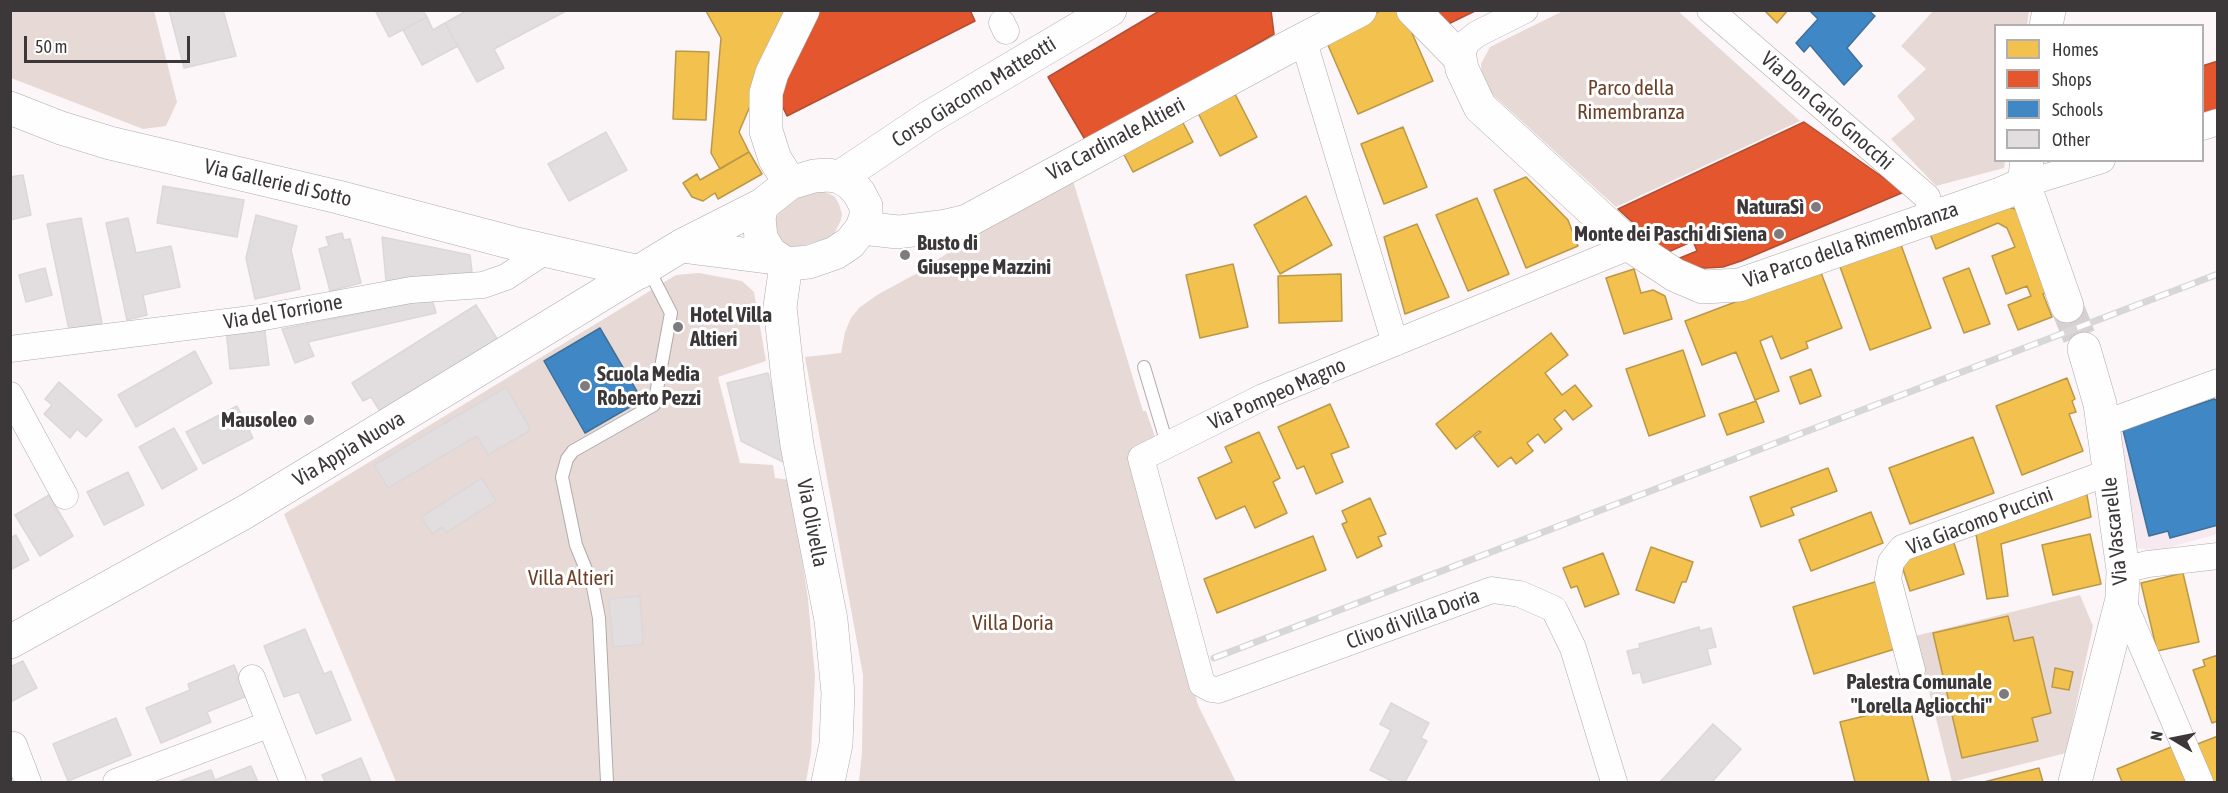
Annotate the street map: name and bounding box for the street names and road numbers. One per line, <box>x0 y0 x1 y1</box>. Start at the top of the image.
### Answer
street label: Corso Giacomo Matteotti <box>887 31 1061 153</box>
street label: Via Don Carlo Gnocchi <box>1755 46 1899 176</box>
street label: Via Cardinale Altieri <box>1043 92 1189 186</box>
street label: Via Gallerie di Sotto <box>202 154 354 212</box>
street label: Via Parco della Rimembranza <box>1740 196 1962 294</box>
street label: Via del Torrione <box>222 289 344 335</box>
street label: Via Pompeo Magno <box>1204 352 1350 436</box>
street label: Via Appia Nuova <box>289 406 409 492</box>
street label: Via Vascarelle <box>2097 476 2133 586</box>
street label: Via Olivella <box>791 477 833 569</box>
street label: Via Giacomo Puccini <box>1903 481 2057 561</box>
street label: Clivo di Villa Doria <box>1343 583 1483 655</box>

